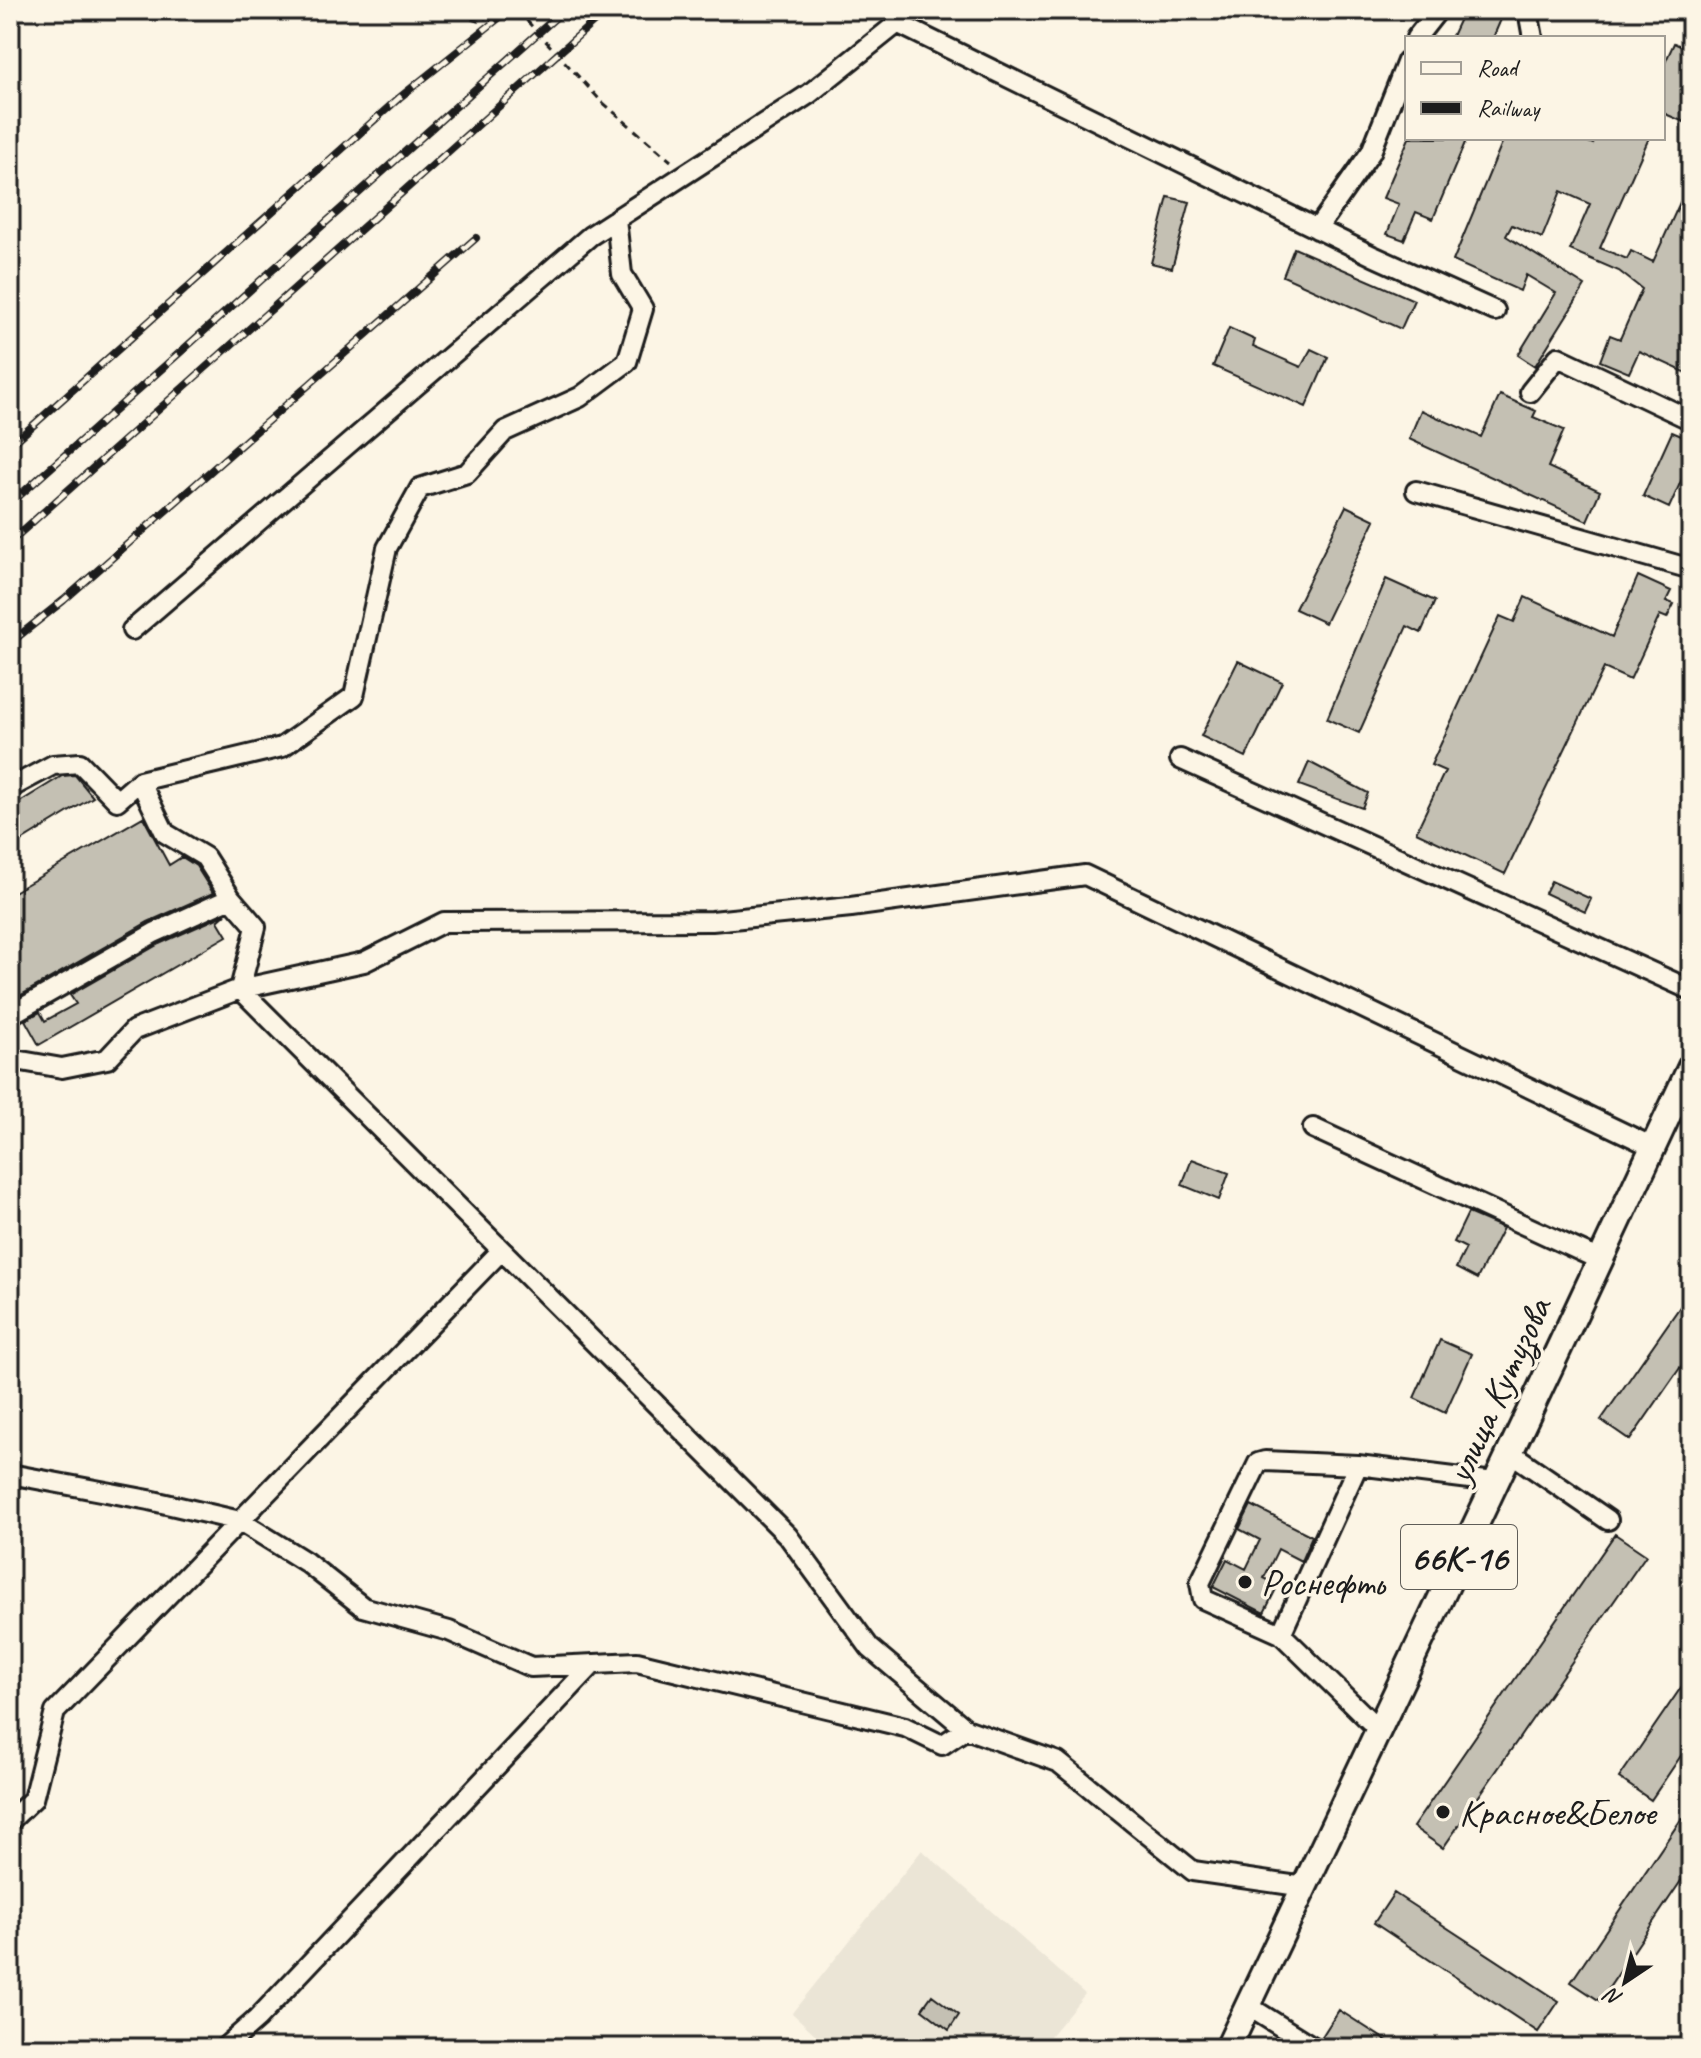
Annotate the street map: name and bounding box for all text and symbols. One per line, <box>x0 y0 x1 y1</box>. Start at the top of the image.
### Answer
legend <box>1405 36 1665 140</box>
text: Road <box>1477 53 1521 83</box>
text: Railway <box>1477 93 1541 123</box>
street label: улица Кутузова <box>1434 1288 1563 1492</box>
road number: 66К-16 <box>1401 1525 1517 1589</box>
place label: Роснефть <box>1261 1559 1387 1606</box>
marker: Роснефть <box>1236 1573 1254 1591</box>
place label: Красное&Белое <box>1459 1789 1658 1836</box>
marker: Красное&Белое <box>1434 1803 1452 1821</box>
north arrow <box>1585 1942 1665 2022</box>
text: N <box>1598 1980 1628 2013</box>

